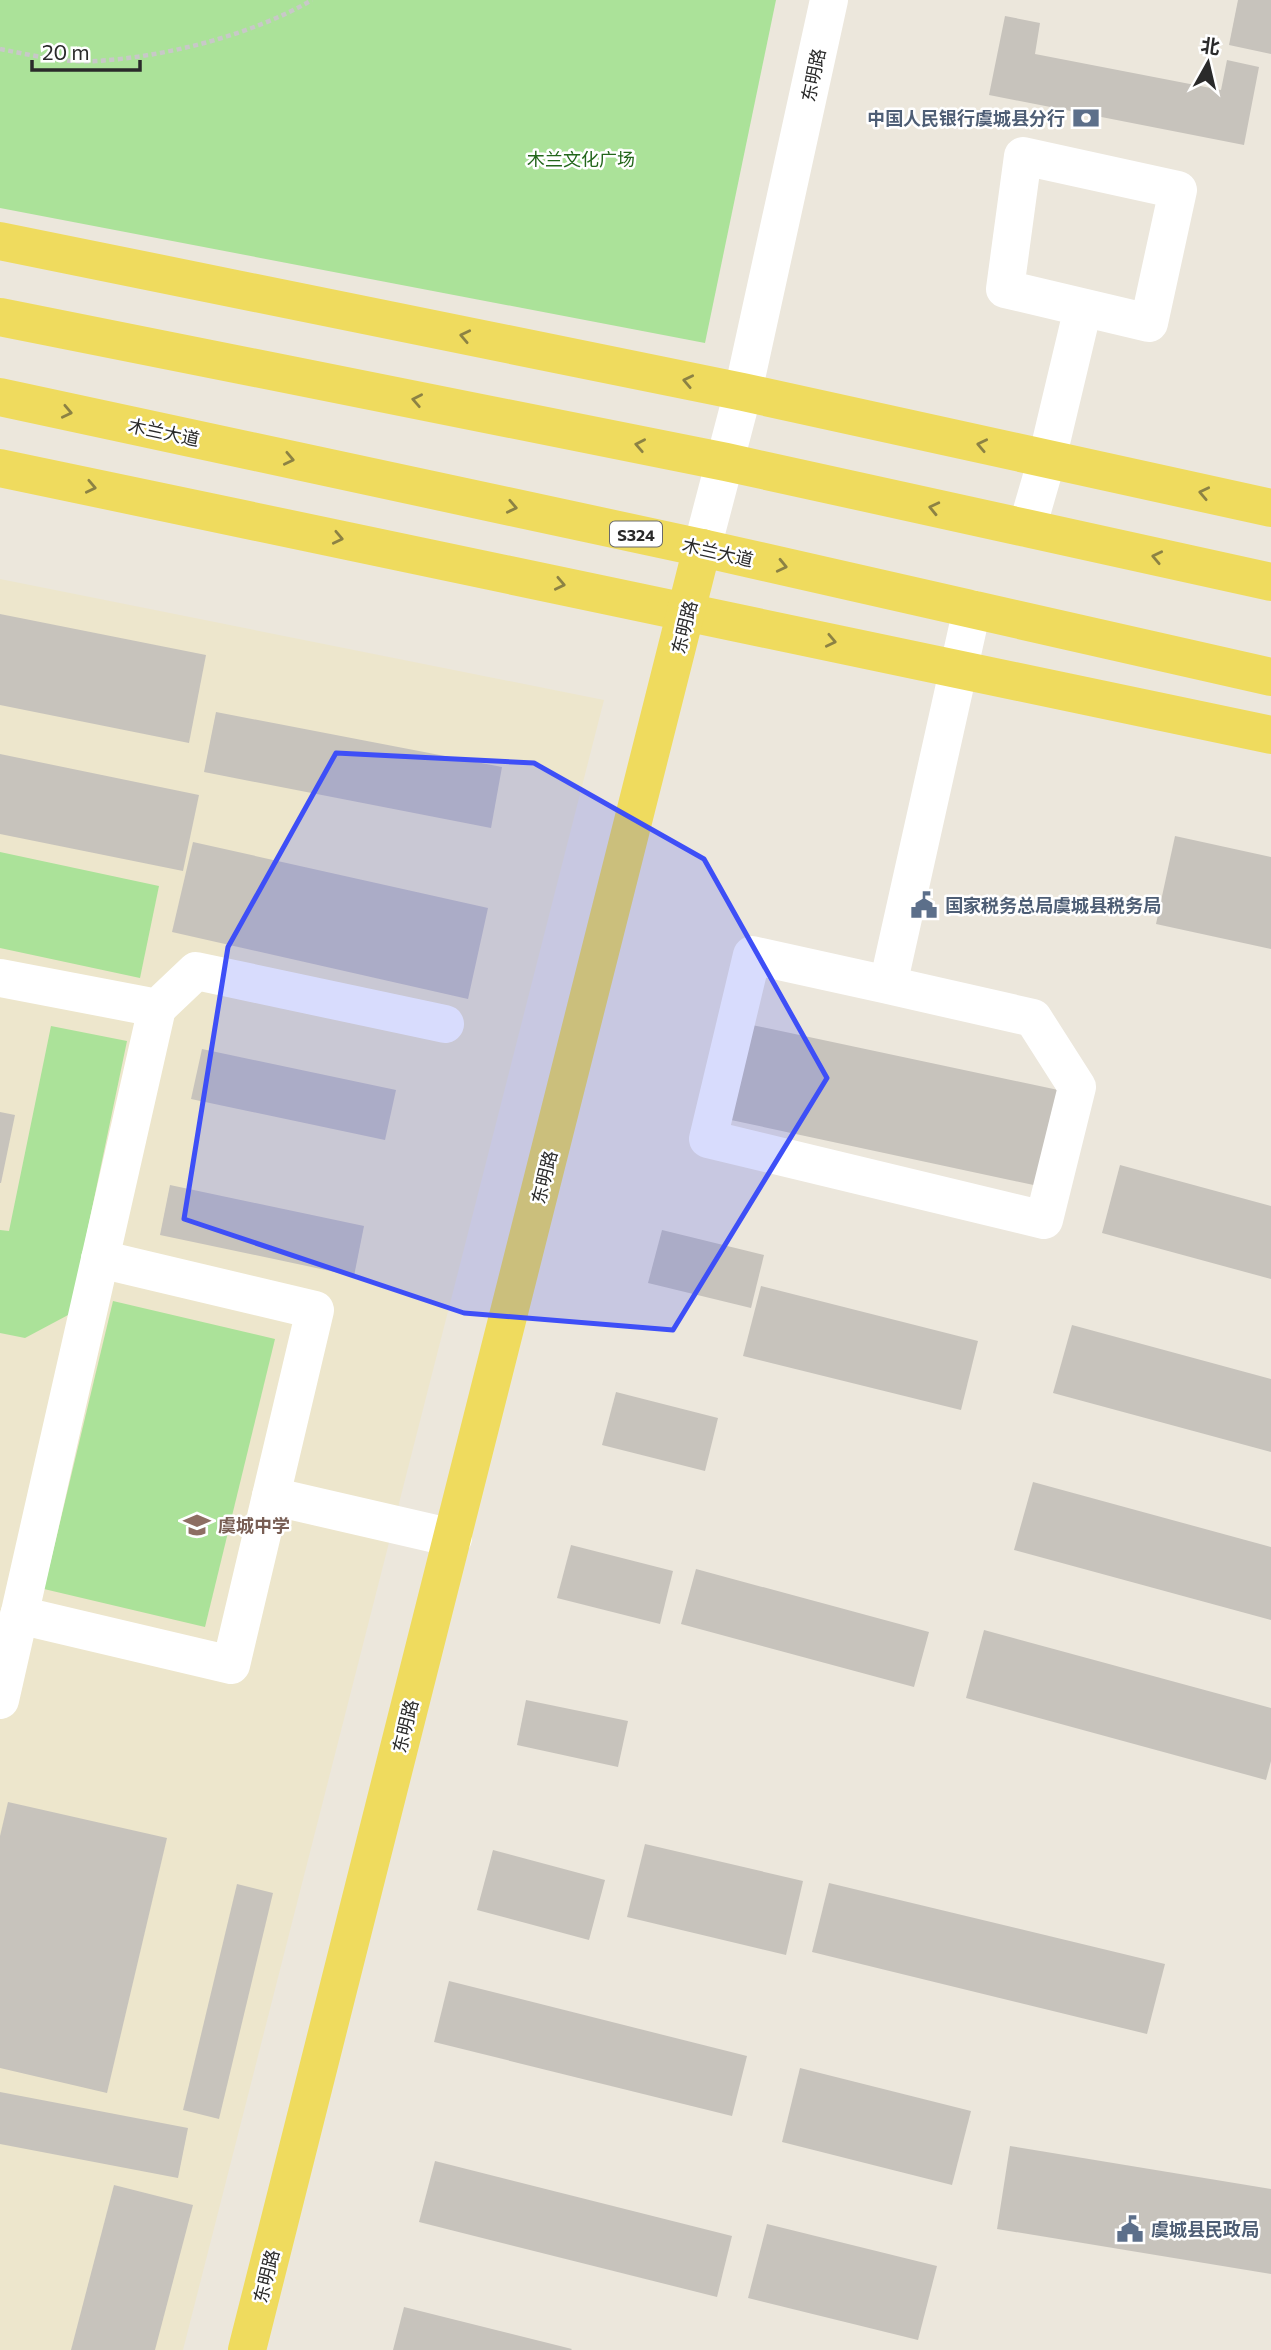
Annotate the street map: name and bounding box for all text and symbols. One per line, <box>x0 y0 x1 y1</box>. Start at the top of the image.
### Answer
scale bar <box>32 28 140 72</box>
north arrow <box>1173 28 1243 98</box>
text: 北 <box>1199 33 1221 58</box>
text: 20 m <box>42 39 90 64</box>
street label: 东明路 <box>797 46 829 104</box>
bank icon: 中国人民银行虞城县分行 <box>1071 103 1101 133</box>
place label: 中国人民银行虞城县分行 <box>867 107 1065 129</box>
park label: 木兰文化广场 <box>527 148 635 170</box>
one-way arrow <box>459 329 471 344</box>
one-way arrow <box>682 375 694 390</box>
one-way arrow <box>411 394 423 409</box>
one-way arrow <box>61 403 73 418</box>
street label: 木兰大道 <box>126 414 202 450</box>
one-way arrow <box>634 438 646 453</box>
one-way arrow <box>976 438 988 453</box>
one-way arrow <box>283 451 295 466</box>
one-way arrow <box>85 479 97 494</box>
one-way arrow <box>1198 487 1210 502</box>
one-way arrow <box>506 499 518 513</box>
one-way arrow <box>928 501 940 516</box>
road number: S324 <box>610 522 662 547</box>
one-way arrow <box>332 530 344 545</box>
street label: 木兰大道 <box>680 533 756 571</box>
one-way arrow <box>1151 551 1163 565</box>
one-way arrow <box>776 558 788 572</box>
one-way arrow <box>554 576 566 591</box>
street label: 东明路 <box>667 598 701 656</box>
one-way arrow <box>825 633 837 648</box>
public building icon: 国家税务总局虞城县税务局 <box>909 890 939 920</box>
place label: 国家税务总局虞城县税务局 <box>945 894 1161 916</box>
street label: 东明路 <box>527 1148 561 1206</box>
school or university icon: 虞城中学 <box>182 1510 212 1540</box>
place label: 虞城中学 <box>218 1514 290 1536</box>
street label: 东明路 <box>388 1697 422 1755</box>
public building icon: 虞城县民政局 <box>1115 2214 1145 2244</box>
place label: 虞城县民政局 <box>1151 2218 1259 2240</box>
street label: 东明路 <box>249 2247 283 2305</box>

